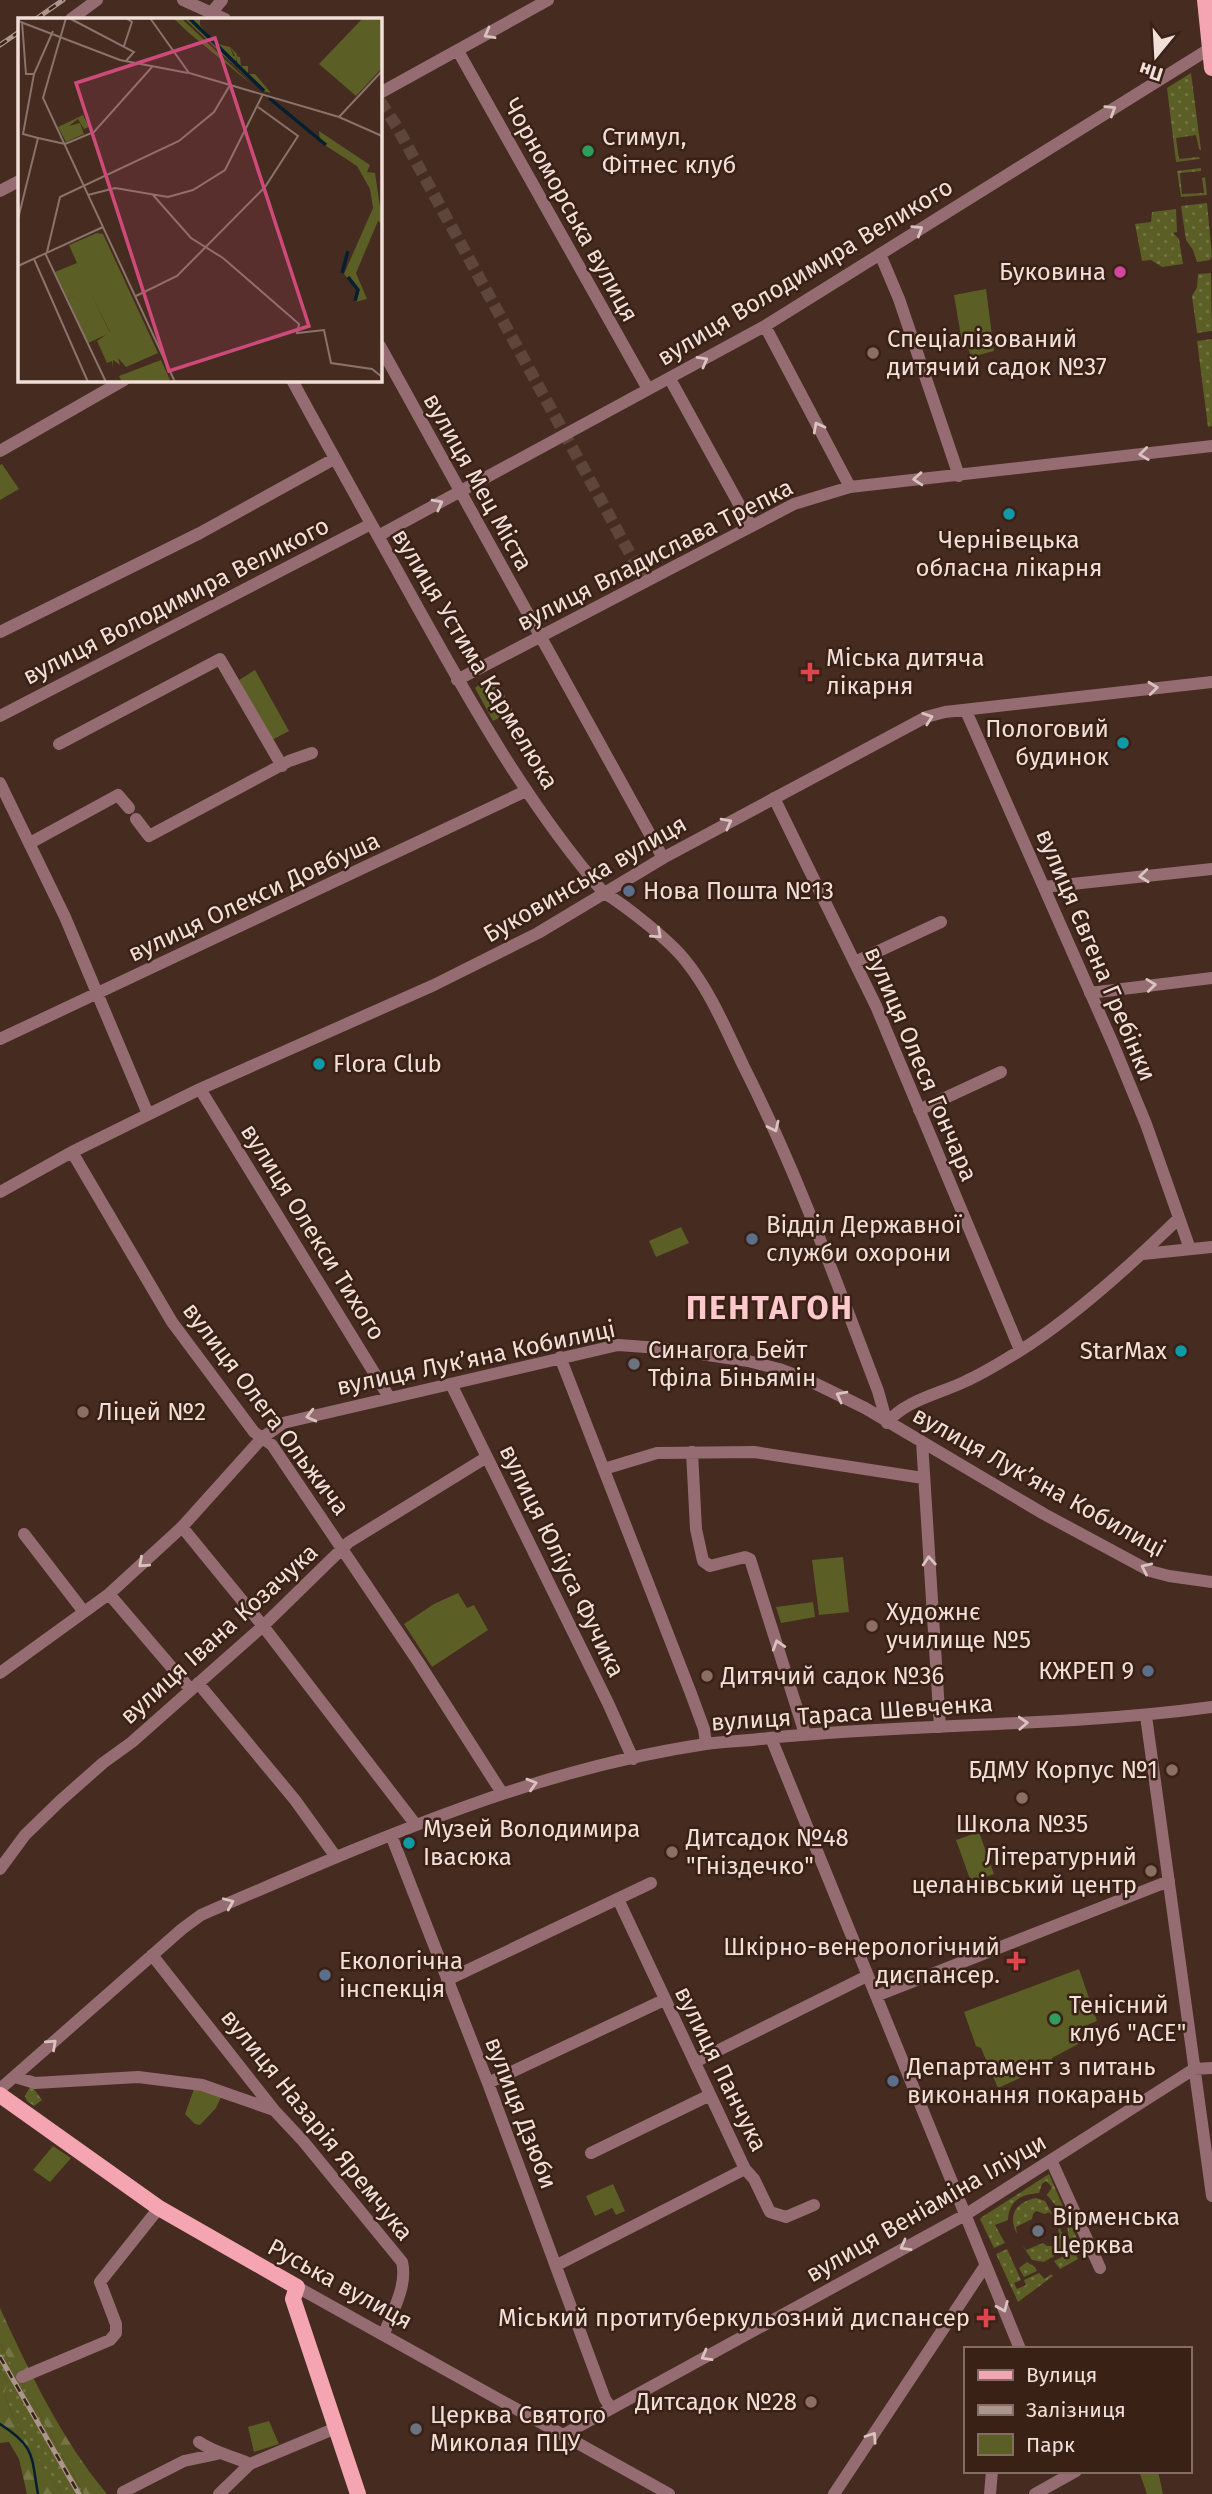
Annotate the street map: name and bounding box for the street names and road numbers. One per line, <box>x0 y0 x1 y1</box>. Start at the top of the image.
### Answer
street label: Чорноморська вулиця <box>498 93 644 327</box>
street label: вулиця Володимира Великого <box>652 172 958 372</box>
street label: вулиця Мец Міста <box>418 388 538 576</box>
street label: вулиця Владислава Трепка <box>512 473 798 637</box>
street label: вулиця Володимира Великого <box>18 511 334 691</box>
street label: вулиця Устима Кармелюка <box>386 524 564 794</box>
street label: Буковинська вулиця <box>479 809 691 949</box>
street label: вулиця Євгена Гребінки <box>1030 825 1162 1085</box>
street label: вулиця Олекси Довбуша <box>124 826 384 968</box>
street label: вулиця Олеся Гончара <box>859 942 983 1186</box>
street label: вулиця Олекси Тихого <box>235 1119 391 1345</box>
street label: вулиця Олега Ольжича <box>177 1297 355 1521</box>
street label: вулиця Лукʼяна Кобилиці <box>334 1315 618 1401</box>
street label: вулиця Лукʼяна Кобилиці <box>908 1401 1170 1563</box>
street label: вулиця Юліуса Фучика <box>493 1440 631 1682</box>
street label: вулиця Івана Козачука <box>115 1538 323 1730</box>
street label: вулиця Тараса Шевченка <box>710 1689 994 1737</box>
street label: вулиця Панчука <box>669 1982 773 2156</box>
street label: вулиця Назарія Яремчука <box>215 2004 419 2246</box>
street label: вулиця Дзюби <box>479 2033 563 2193</box>
street label: вулиця Веніаміна Іліуци <box>801 2128 1051 2288</box>
street label: Руська вулиця <box>263 2233 417 2335</box>

